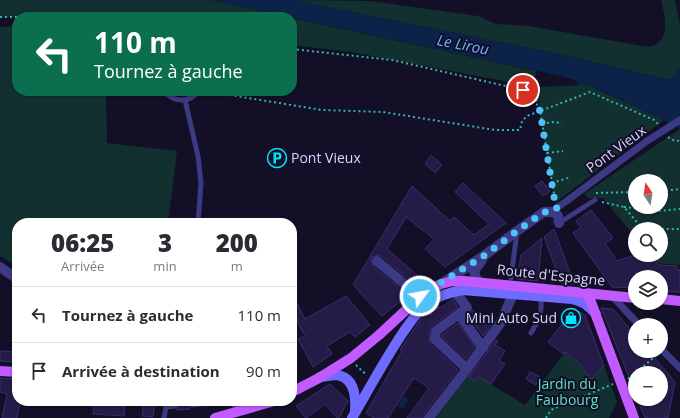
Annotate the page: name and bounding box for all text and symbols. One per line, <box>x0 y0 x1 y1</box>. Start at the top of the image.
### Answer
text: 110 m <box>94 23 177 61</box>
icon: left <box>28 28 80 80</box>
water label: Le Lirou <box>435 29 491 59</box>
text: Tournez à gauche <box>94 59 243 83</box>
pin <box>506 73 540 107</box>
icon: arrive <box>512 79 534 101</box>
street label: Pont Vieux <box>582 120 650 177</box>
parking icon: Pont Vieux <box>266 147 288 169</box>
place label: Pont Vieux <box>291 148 361 167</box>
north arrow <box>628 174 668 214</box>
map controls <box>628 174 668 406</box>
button: search <box>628 222 668 262</box>
text: 06:25 <box>51 226 114 259</box>
text: 3 <box>158 226 172 259</box>
text: 200 <box>216 226 258 259</box>
text: Arrivée <box>61 257 104 275</box>
text: min <box>153 257 177 275</box>
text: m <box>231 257 243 275</box>
street label: Route d'Espagne <box>496 259 606 290</box>
button: layers <box>628 270 668 310</box>
position arrow <box>399 275 441 317</box>
icon: left <box>28 304 50 326</box>
text: Tournez à gauche <box>62 305 193 325</box>
text: 110 m <box>237 305 281 325</box>
shop icon: Mini Auto Sud <box>560 307 582 329</box>
place label: Mini Auto Sud <box>466 308 557 327</box>
button: + <box>628 318 668 358</box>
icon: arrive <box>28 360 50 382</box>
text: Arrivée à destination <box>62 361 220 381</box>
text: 90 m <box>246 361 281 381</box>
button: − <box>628 366 668 406</box>
park label: Jardin du Faubourg <box>536 374 599 409</box>

